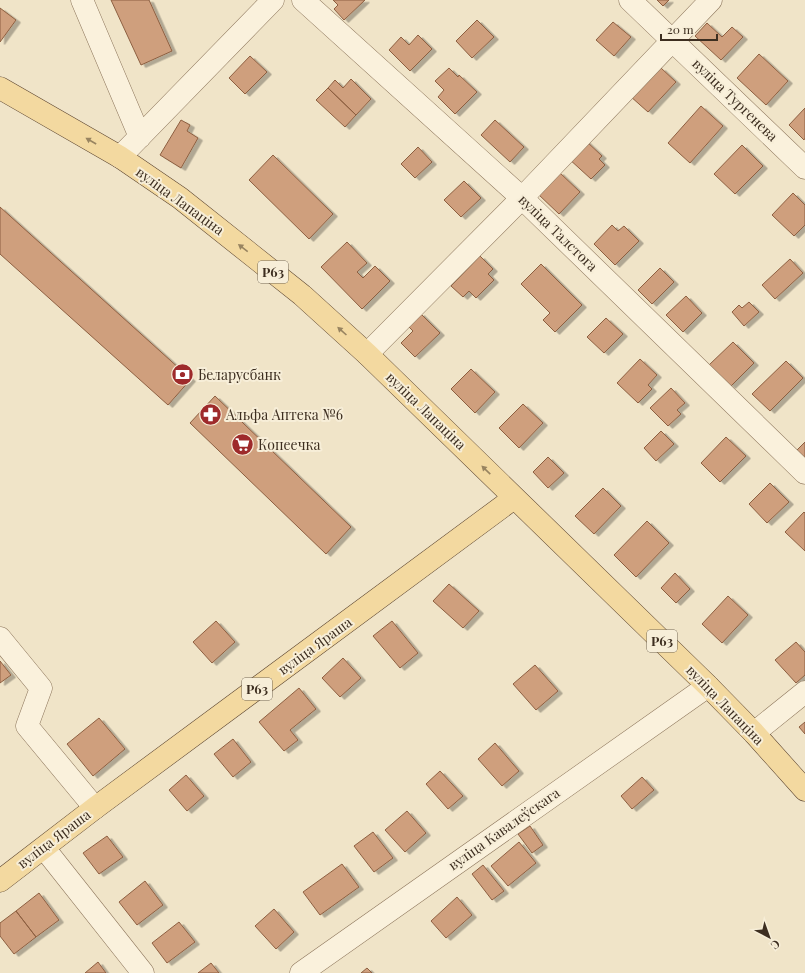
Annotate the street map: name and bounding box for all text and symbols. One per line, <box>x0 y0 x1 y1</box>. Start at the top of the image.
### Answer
scale bar <box>661 16 717 42</box>
text: 20 m <box>667 21 694 37</box>
street label: вуліца Тургенева <box>689 54 782 145</box>
one-way arrow <box>85 137 97 144</box>
street label: вуліца Лапаціна <box>132 162 228 239</box>
street label: вуліца Талстога <box>515 190 602 275</box>
one-way arrow <box>237 243 248 252</box>
road number: Р63 <box>258 261 288 283</box>
one-way arrow <box>337 327 347 336</box>
bank icon: Беларусбанк <box>169 362 195 388</box>
place label: Беларусбанк <box>198 365 281 384</box>
street label: вуліца Лапаціна <box>382 368 471 454</box>
pharmacy icon: Альфа Аптека №6 <box>197 402 223 428</box>
place label: Альфа Аптека №6 <box>225 405 343 424</box>
supermarket icon: Копеечка <box>230 432 256 458</box>
place label: Копеечка <box>258 435 321 454</box>
one-way arrow <box>481 466 491 475</box>
street label: вуліца Яраша <box>274 612 356 679</box>
road number: Р63 <box>647 630 677 652</box>
street label: вуліца Лапаціна <box>682 660 768 749</box>
road number: Р63 <box>242 678 272 700</box>
street label: вуліца Кавалеўскага <box>444 783 563 874</box>
street label: вуліца Яраша <box>13 805 94 872</box>
north arrow <box>749 917 789 957</box>
text: С <box>768 937 784 953</box>

